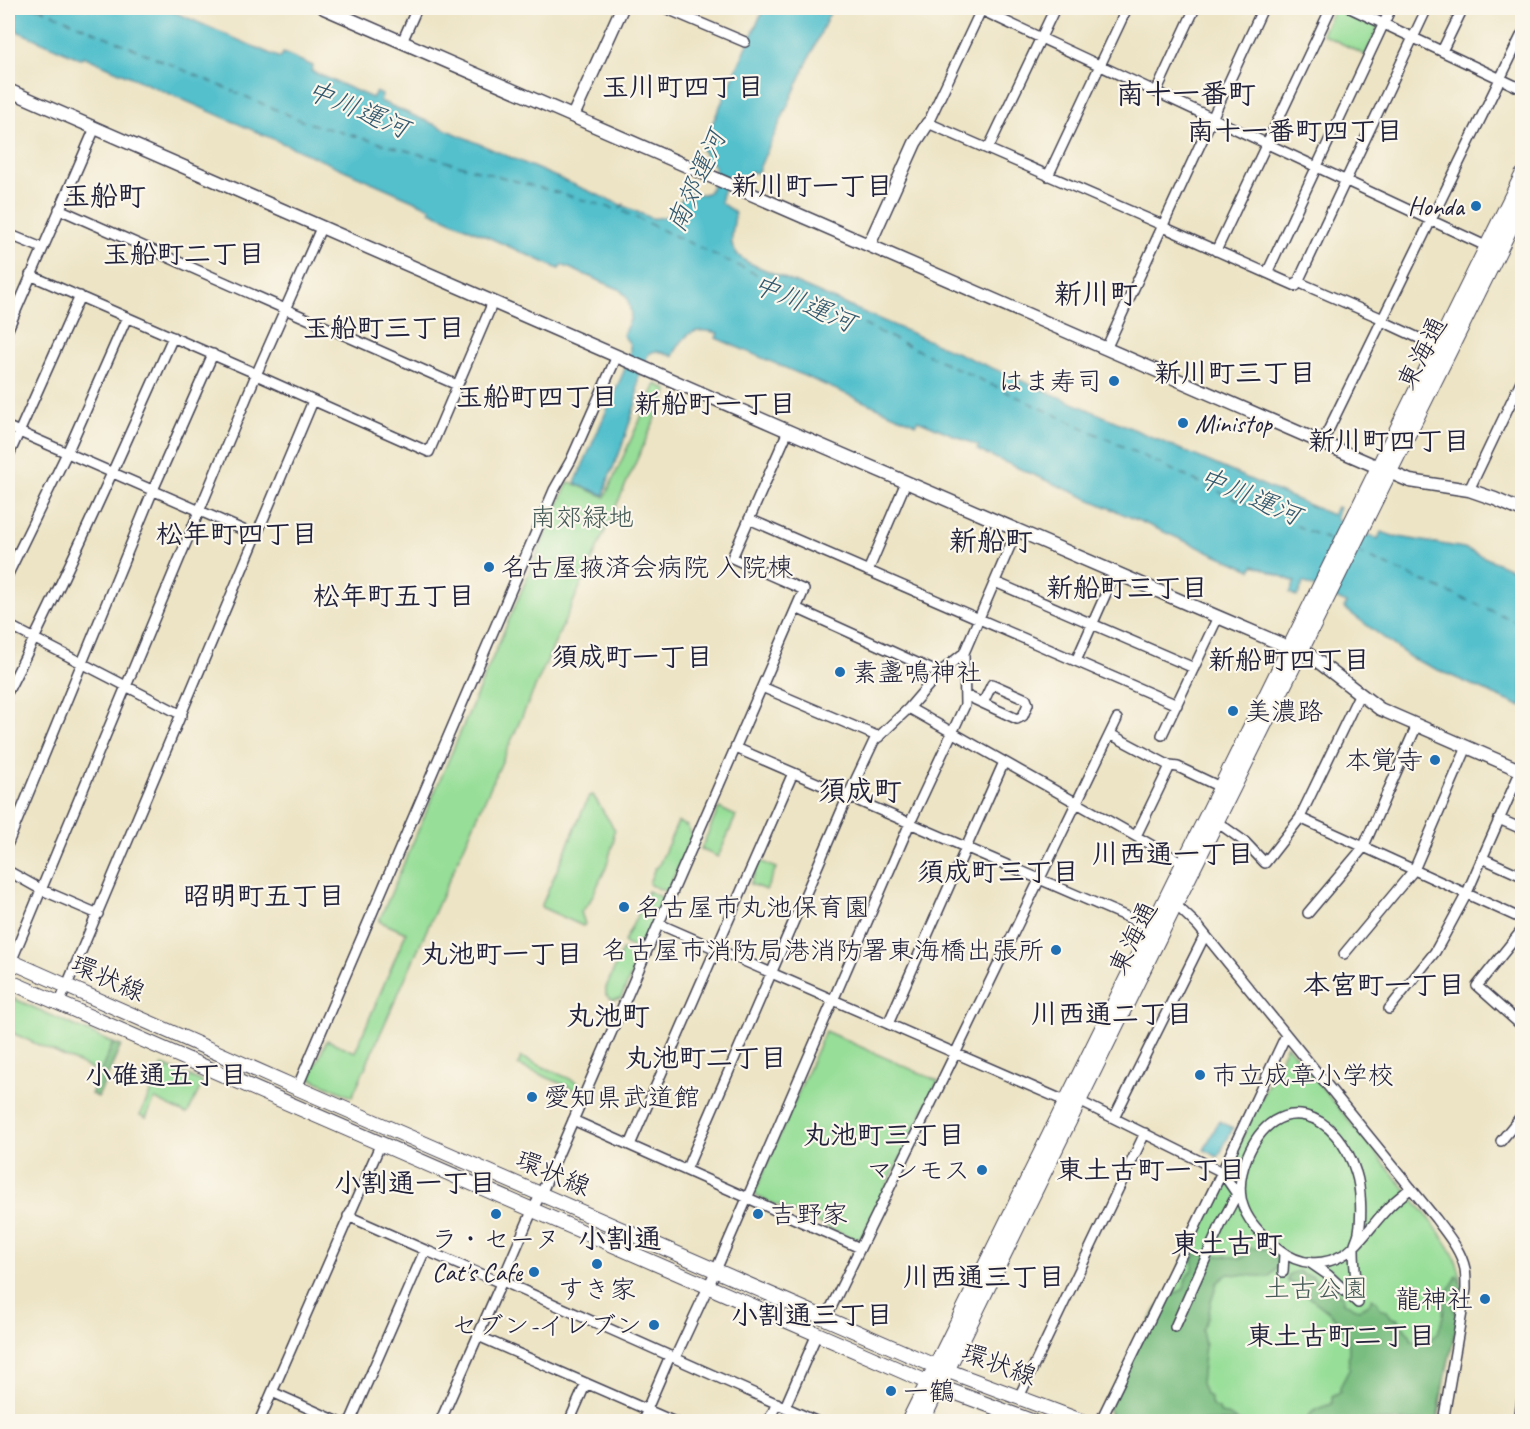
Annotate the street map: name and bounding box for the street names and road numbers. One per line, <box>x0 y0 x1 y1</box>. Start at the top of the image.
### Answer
street label: 東海通 <box>1390 311 1454 395</box>
street label: 東海通 <box>1101 896 1165 980</box>
street label: 環状線 <box>66 947 150 1009</box>
street label: 環状線 <box>511 1143 595 1203</box>
street label: 環状線 <box>957 1335 1041 1393</box>

